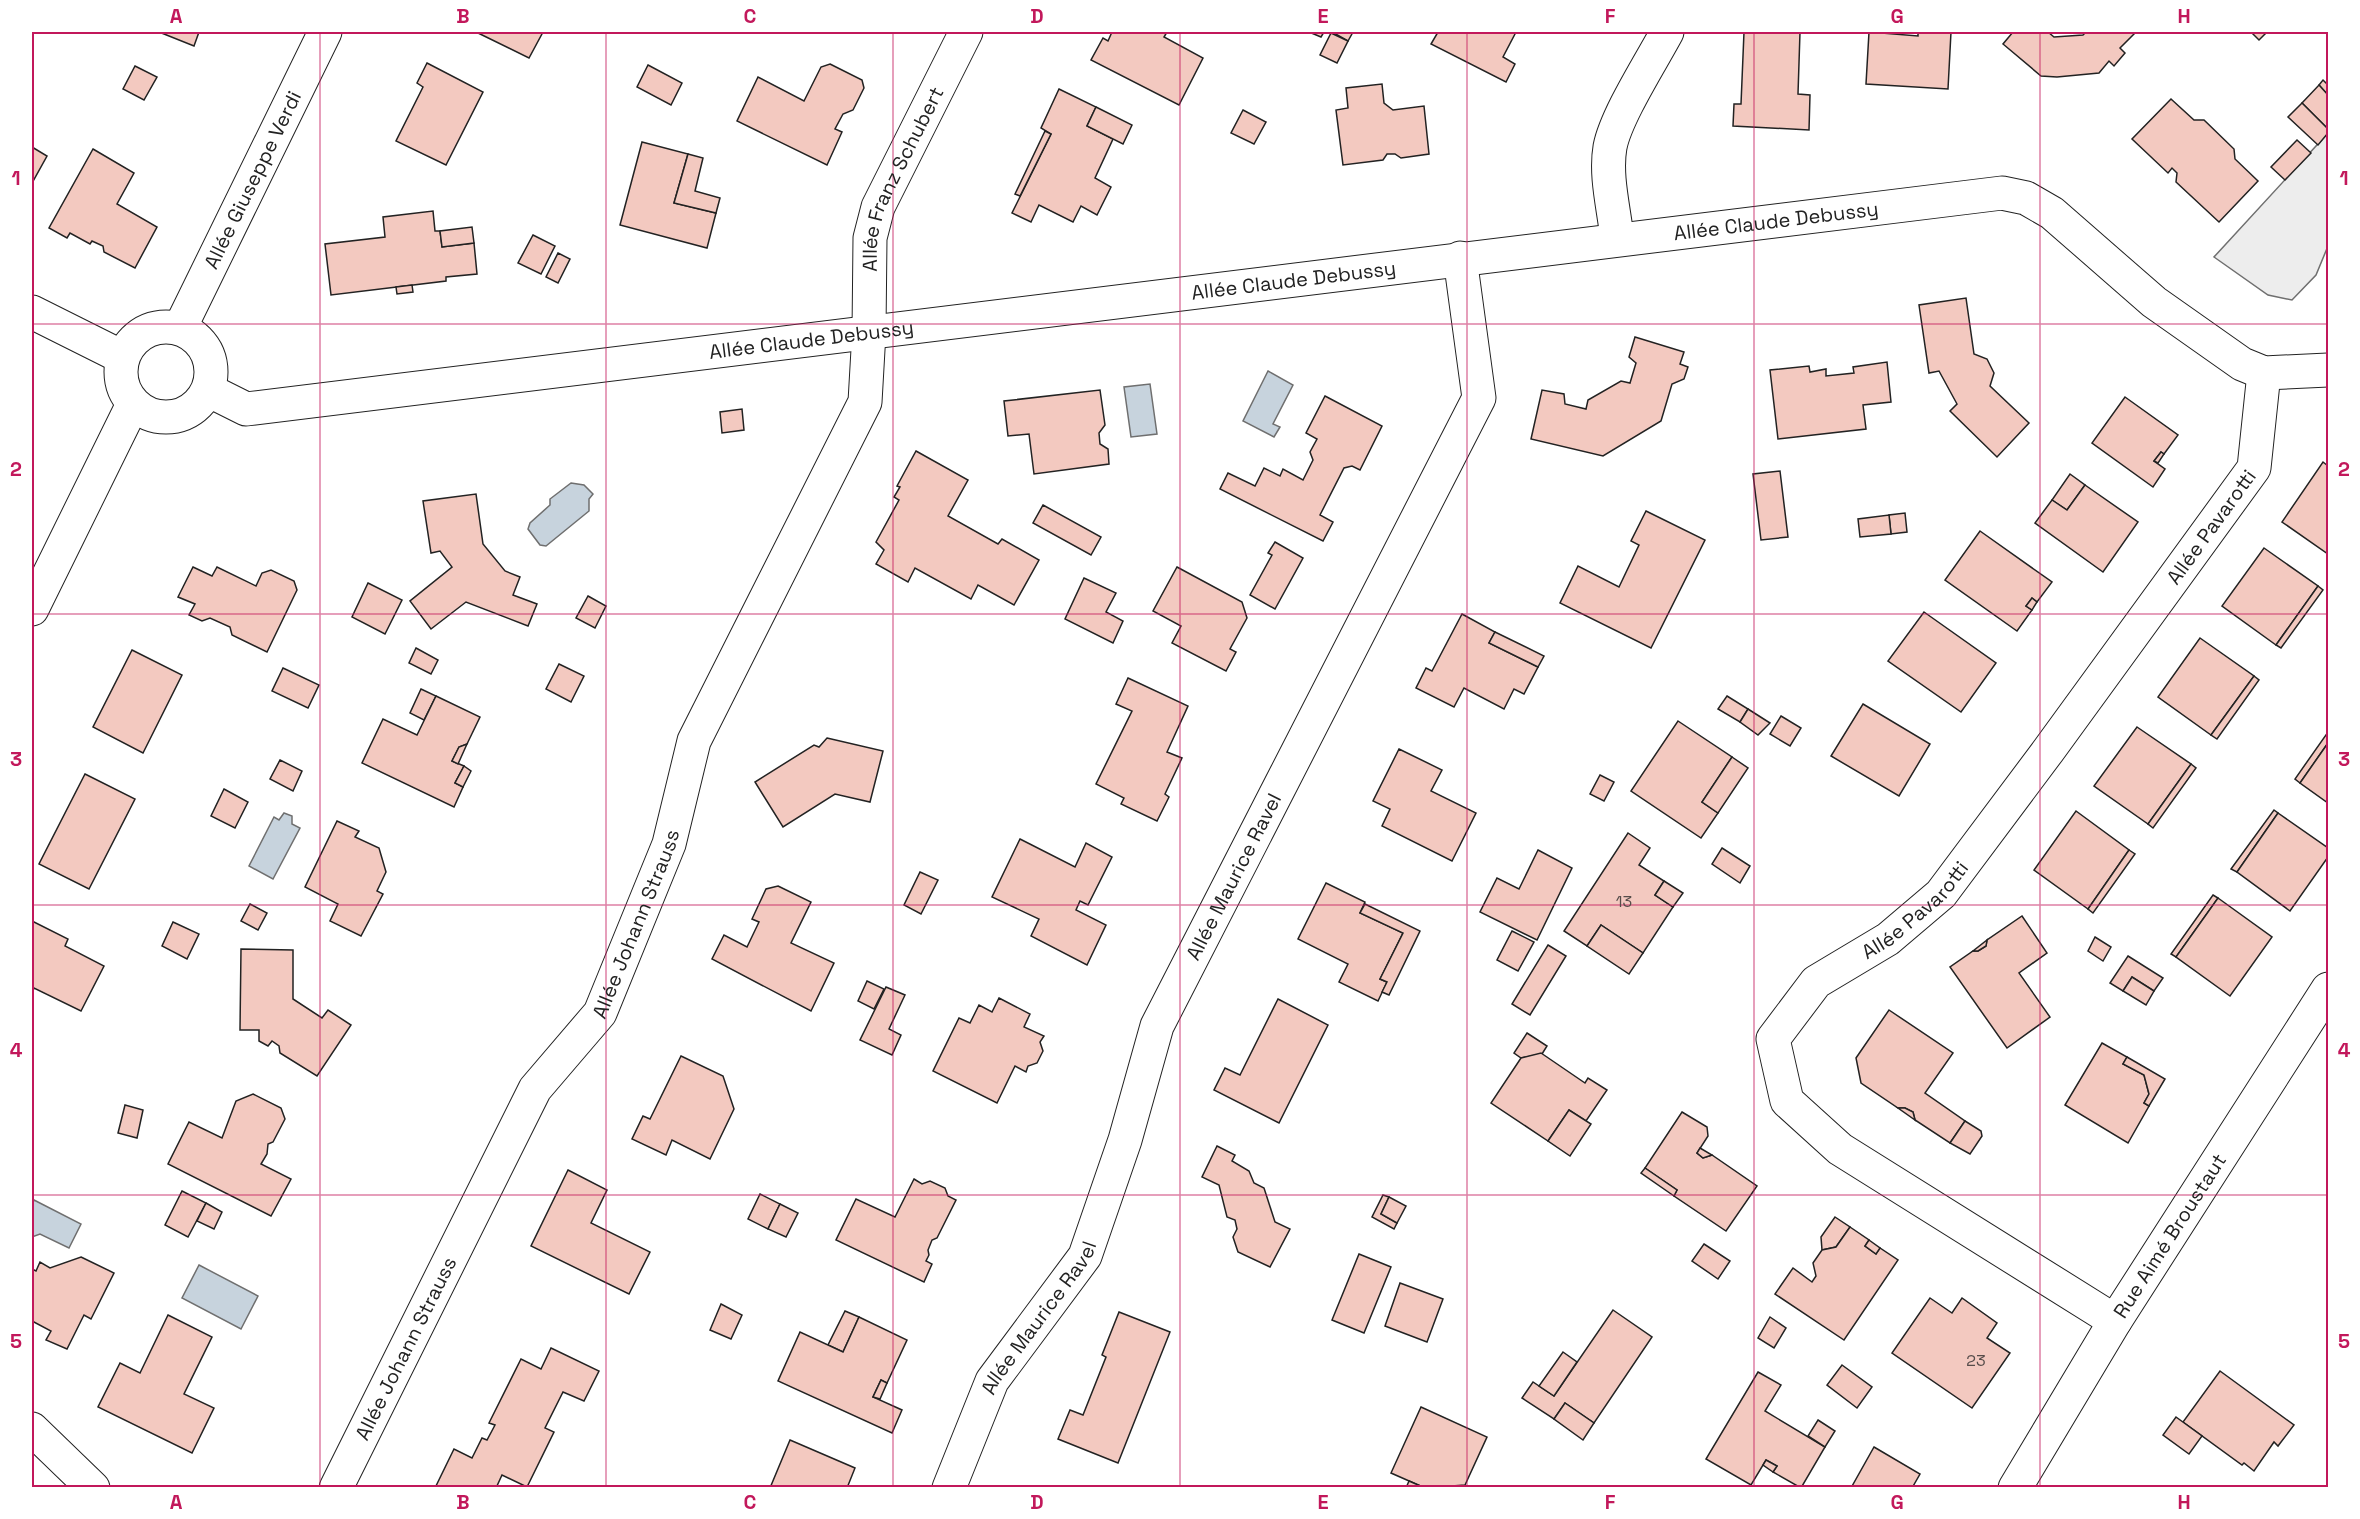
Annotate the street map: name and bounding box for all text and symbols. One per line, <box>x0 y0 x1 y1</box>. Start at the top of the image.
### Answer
text: A <box>170 3 183 29</box>
text: B <box>456 3 470 29</box>
text: C <box>744 3 757 29</box>
text: D <box>1030 3 1044 29</box>
text: E <box>1317 3 1329 29</box>
text: F <box>1605 3 1616 29</box>
text: G <box>1890 3 1904 29</box>
text: H <box>2177 3 2191 29</box>
street label: Allée Franz Schubert <box>857 82 949 272</box>
street label: Allée Giuseppe Verdi <box>198 87 307 273</box>
text: 1 <box>11 165 21 191</box>
text: 1 <box>2339 165 2349 191</box>
street label: Allée Claude Debussy <box>1672 195 1880 246</box>
street label: Allée Claude Debussy <box>1190 255 1397 306</box>
street label: Allée Claude Debussy <box>707 314 915 365</box>
text: 2 <box>10 456 22 482</box>
text: 2 <box>2338 456 2350 482</box>
street label: Allée Pavarotti <box>2161 464 2262 590</box>
text: 3 <box>10 746 22 772</box>
text: 3 <box>2338 746 2350 772</box>
street label: Allée Maurice Ravel <box>1180 789 1287 965</box>
street label: Allée Johann Strauss <box>586 827 685 1022</box>
street label: Allée Pavarotti <box>1857 856 1974 965</box>
house number: 13 <box>1616 891 1632 912</box>
text: 4 <box>10 1037 23 1063</box>
text: 4 <box>2338 1037 2351 1063</box>
street label: Rue Aimé Broustaut <box>2107 1149 2232 1323</box>
street label: Allée Maurice Ravel <box>975 1238 1102 1398</box>
street label: Allée Johann Strauss <box>349 1252 462 1444</box>
text: 5 <box>10 1328 22 1354</box>
text: 5 <box>2338 1328 2350 1354</box>
house number: 23 <box>1966 1350 1986 1371</box>
text: A <box>170 1489 183 1515</box>
text: B <box>456 1489 470 1515</box>
text: C <box>744 1489 757 1515</box>
text: D <box>1030 1489 1044 1515</box>
text: E <box>1317 1489 1329 1515</box>
text: F <box>1605 1489 1616 1515</box>
text: G <box>1890 1489 1904 1515</box>
text: H <box>2177 1489 2191 1515</box>

